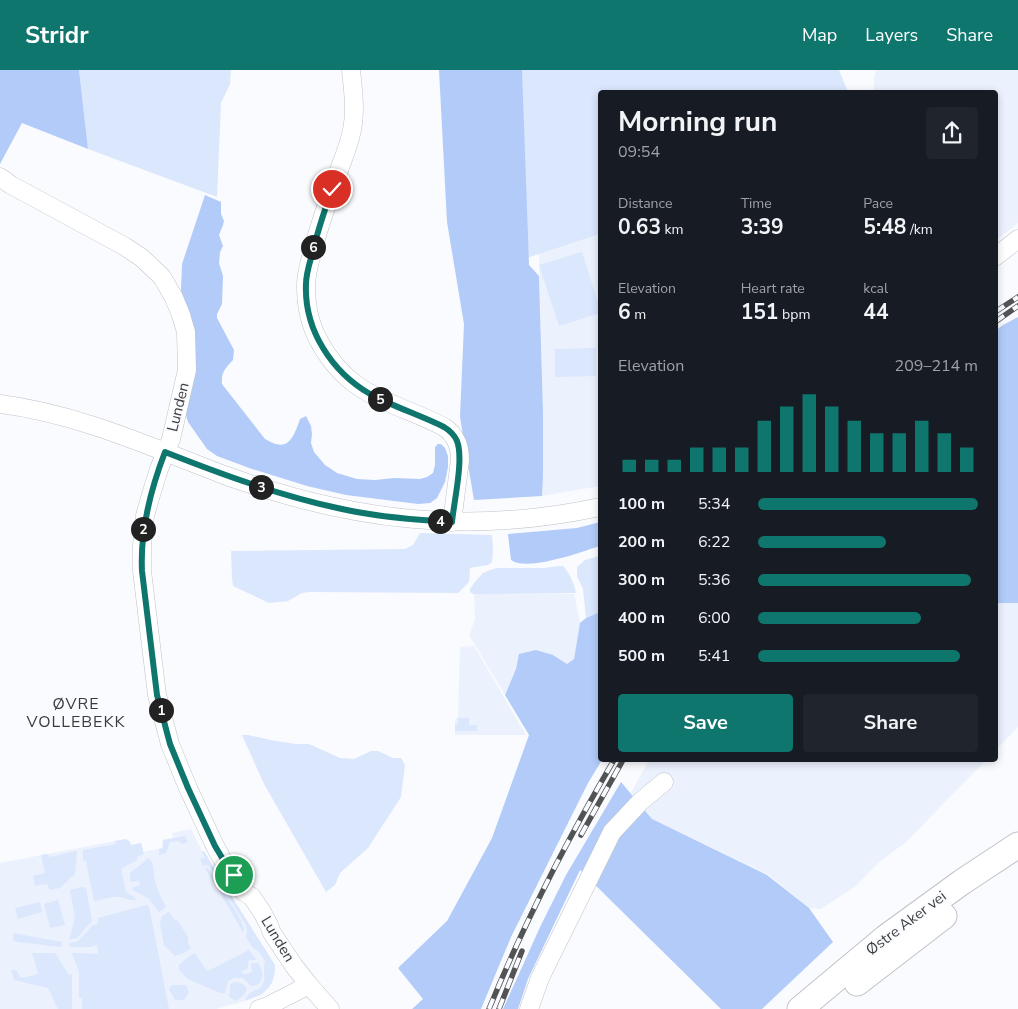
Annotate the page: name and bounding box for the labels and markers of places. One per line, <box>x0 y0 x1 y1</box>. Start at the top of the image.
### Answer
pin <box>311 168 353 210</box>
pin: 6 <box>300 234 326 260</box>
pin: 5 <box>368 386 392 412</box>
pin: 3 <box>248 474 274 500</box>
pin: 4 <box>428 508 452 534</box>
pin: 2 <box>130 516 156 542</box>
pin: 1 <box>148 698 174 722</box>
pin <box>213 854 255 896</box>

